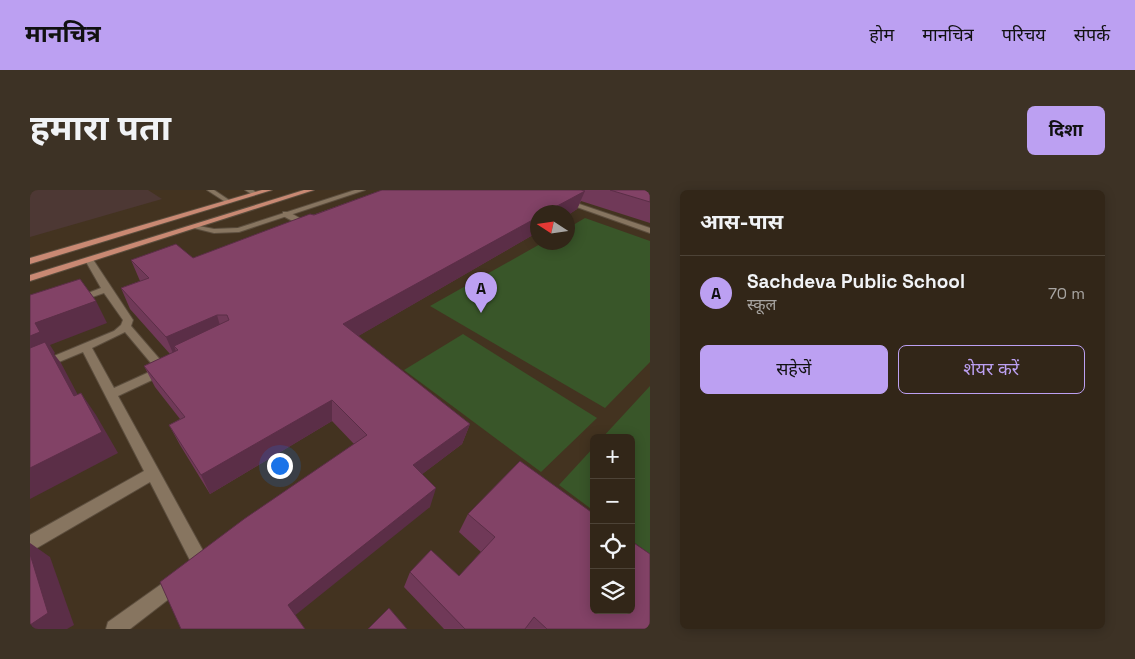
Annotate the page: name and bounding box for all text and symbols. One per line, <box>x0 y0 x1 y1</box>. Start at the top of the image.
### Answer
text: मानचित्र <box>25 18 101 49</box>
text: होम <box>869 23 894 46</box>
text: मानचित्र <box>922 23 974 46</box>
text: परिचय <box>1002 23 1046 46</box>
text: संपर्क <box>1074 23 1110 46</box>
text: हमारा पता <box>30 106 171 150</box>
button: दिशा <box>1027 106 1105 155</box>
north arrow <box>530 205 575 250</box>
text: आस-पास <box>700 208 783 235</box>
text: Sachdeva Public School <box>747 269 965 294</box>
pin: A <box>465 272 497 313</box>
text: A <box>711 283 721 304</box>
text: 70 m <box>1048 283 1085 304</box>
text: स्कूल <box>747 294 776 315</box>
button: सहेजें <box>700 345 888 394</box>
button: शेयर करें <box>898 345 1085 394</box>
map controls <box>590 434 635 614</box>
button: + <box>590 434 635 479</box>
your location <box>267 453 293 479</box>
button: − <box>590 479 635 524</box>
button: locate <box>590 524 635 569</box>
button: layers <box>590 569 635 614</box>

